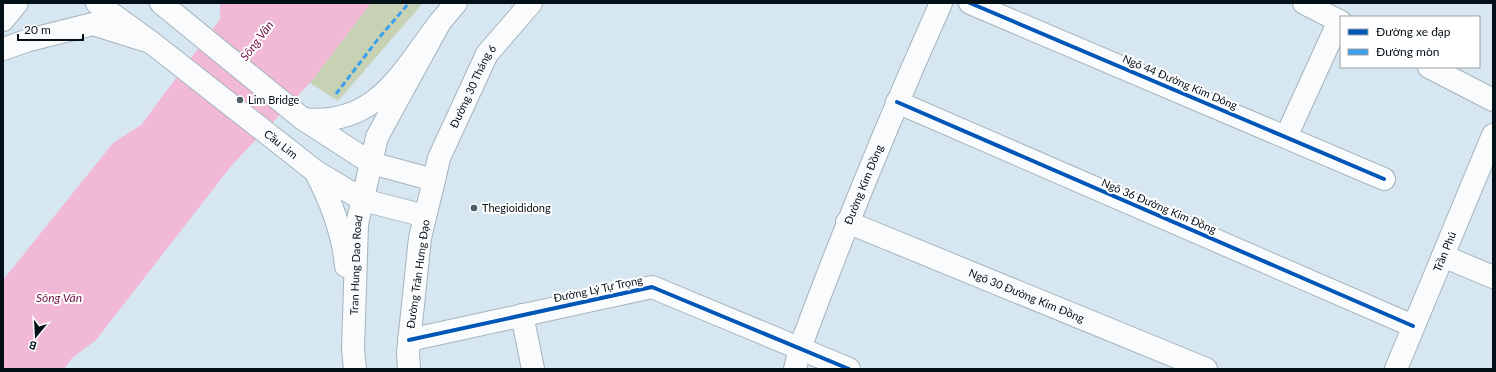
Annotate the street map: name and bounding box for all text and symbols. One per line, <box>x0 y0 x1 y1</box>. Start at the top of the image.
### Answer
scale bar <box>18 16 83 42</box>
legend <box>1340 16 1480 68</box>
water label: Sông Vân <box>237 18 276 64</box>
text: 20 m <box>24 22 51 37</box>
text: Đường xe đạp <box>1376 24 1451 39</box>
street label: Đường 30 Tháng 6 <box>447 42 498 130</box>
text: Đường mòn <box>1376 44 1439 59</box>
street label: Ngõ 44 Đường Kim Dông <box>1121 51 1240 112</box>
place label: Lim Bridge <box>248 93 300 106</box>
marker: Lim Bridge <box>235 95 245 105</box>
street label: Cầu Lim <box>262 127 301 161</box>
street label: Đường Kim Đồng <box>841 142 885 226</box>
street label: Ngõ 36 Đường Kim Đồng <box>1100 175 1219 236</box>
place label: Thegioididong <box>482 201 551 214</box>
marker: Thegioididong <box>469 203 479 213</box>
street label: Tran Hung Dao Road <box>347 214 365 315</box>
street label: Đường Trân Hưng Đạo <box>403 219 432 329</box>
street label: Trần Phú <box>1430 229 1458 274</box>
street label: Ngõ 30 Đường Kim Đồng <box>967 266 1087 325</box>
street label: Đường Lý Tự Trọng <box>552 273 644 304</box>
water label: Sông Vân <box>36 290 82 305</box>
north arrow <box>16 316 56 356</box>
text: B <box>27 339 38 353</box>

